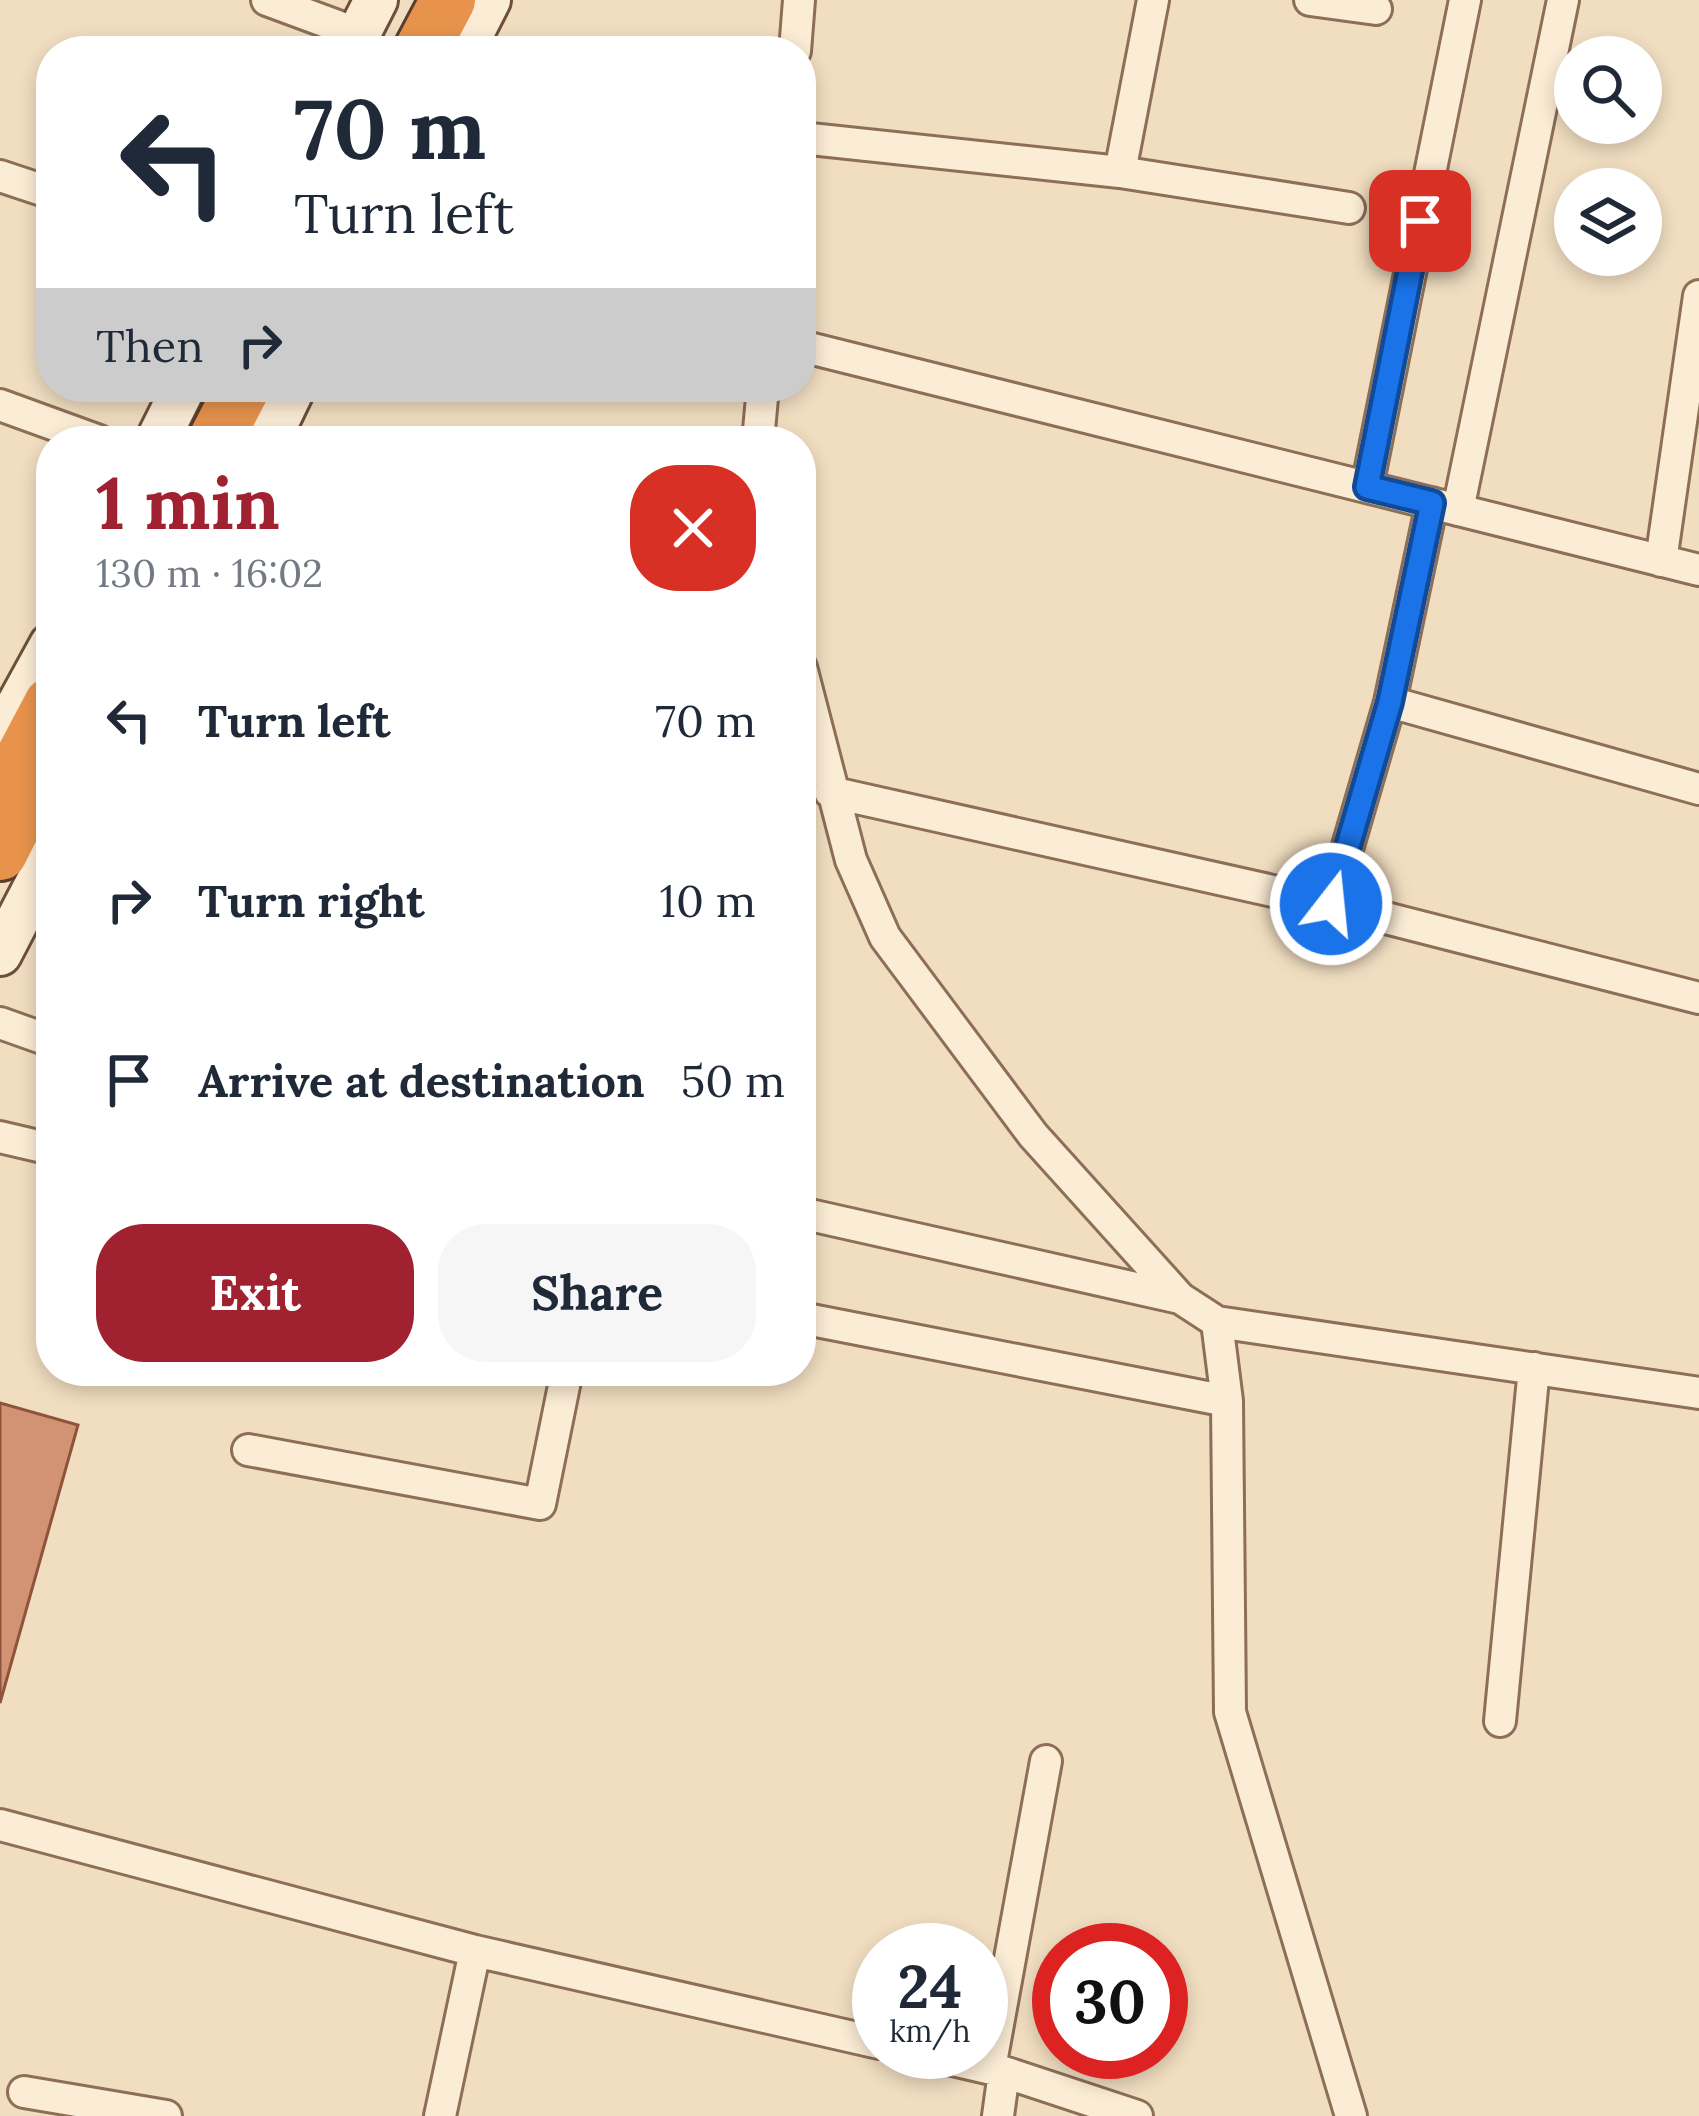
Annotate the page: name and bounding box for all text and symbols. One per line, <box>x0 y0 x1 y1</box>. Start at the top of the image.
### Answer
map controls <box>1554 36 1662 276</box>
button: search <box>1554 36 1662 144</box>
text: 70 m <box>294 74 486 182</box>
icon: left <box>96 84 252 240</box>
button: layers <box>1554 168 1662 276</box>
pin <box>1369 170 1471 272</box>
text: Turn left <box>294 179 514 248</box>
icon: arrive <box>1387 188 1453 254</box>
icon: right <box>227 312 293 378</box>
text: Then <box>96 317 203 374</box>
text: 1 min <box>96 457 280 549</box>
button: close <box>630 465 756 591</box>
text: 130 m · 16:02 <box>96 548 323 598</box>
icon: left <box>96 687 162 753</box>
text: Turn left <box>198 692 391 749</box>
text: 70 m <box>655 692 756 749</box>
position arrow <box>1268 841 1394 967</box>
icon: right <box>96 867 162 933</box>
text: Turn right <box>198 872 425 929</box>
text: 10 m <box>660 872 756 929</box>
icon: arrive <box>96 1047 162 1113</box>
text: Arrive at destination <box>198 1052 645 1109</box>
text: 50 m <box>681 1052 785 1109</box>
button: Exit <box>96 1224 414 1362</box>
button: Share <box>438 1224 756 1362</box>
speed limit sign: 30 <box>1032 1923 1188 2079</box>
text: 24 <box>898 1948 962 2024</box>
text: km/h <box>889 2012 971 2050</box>

